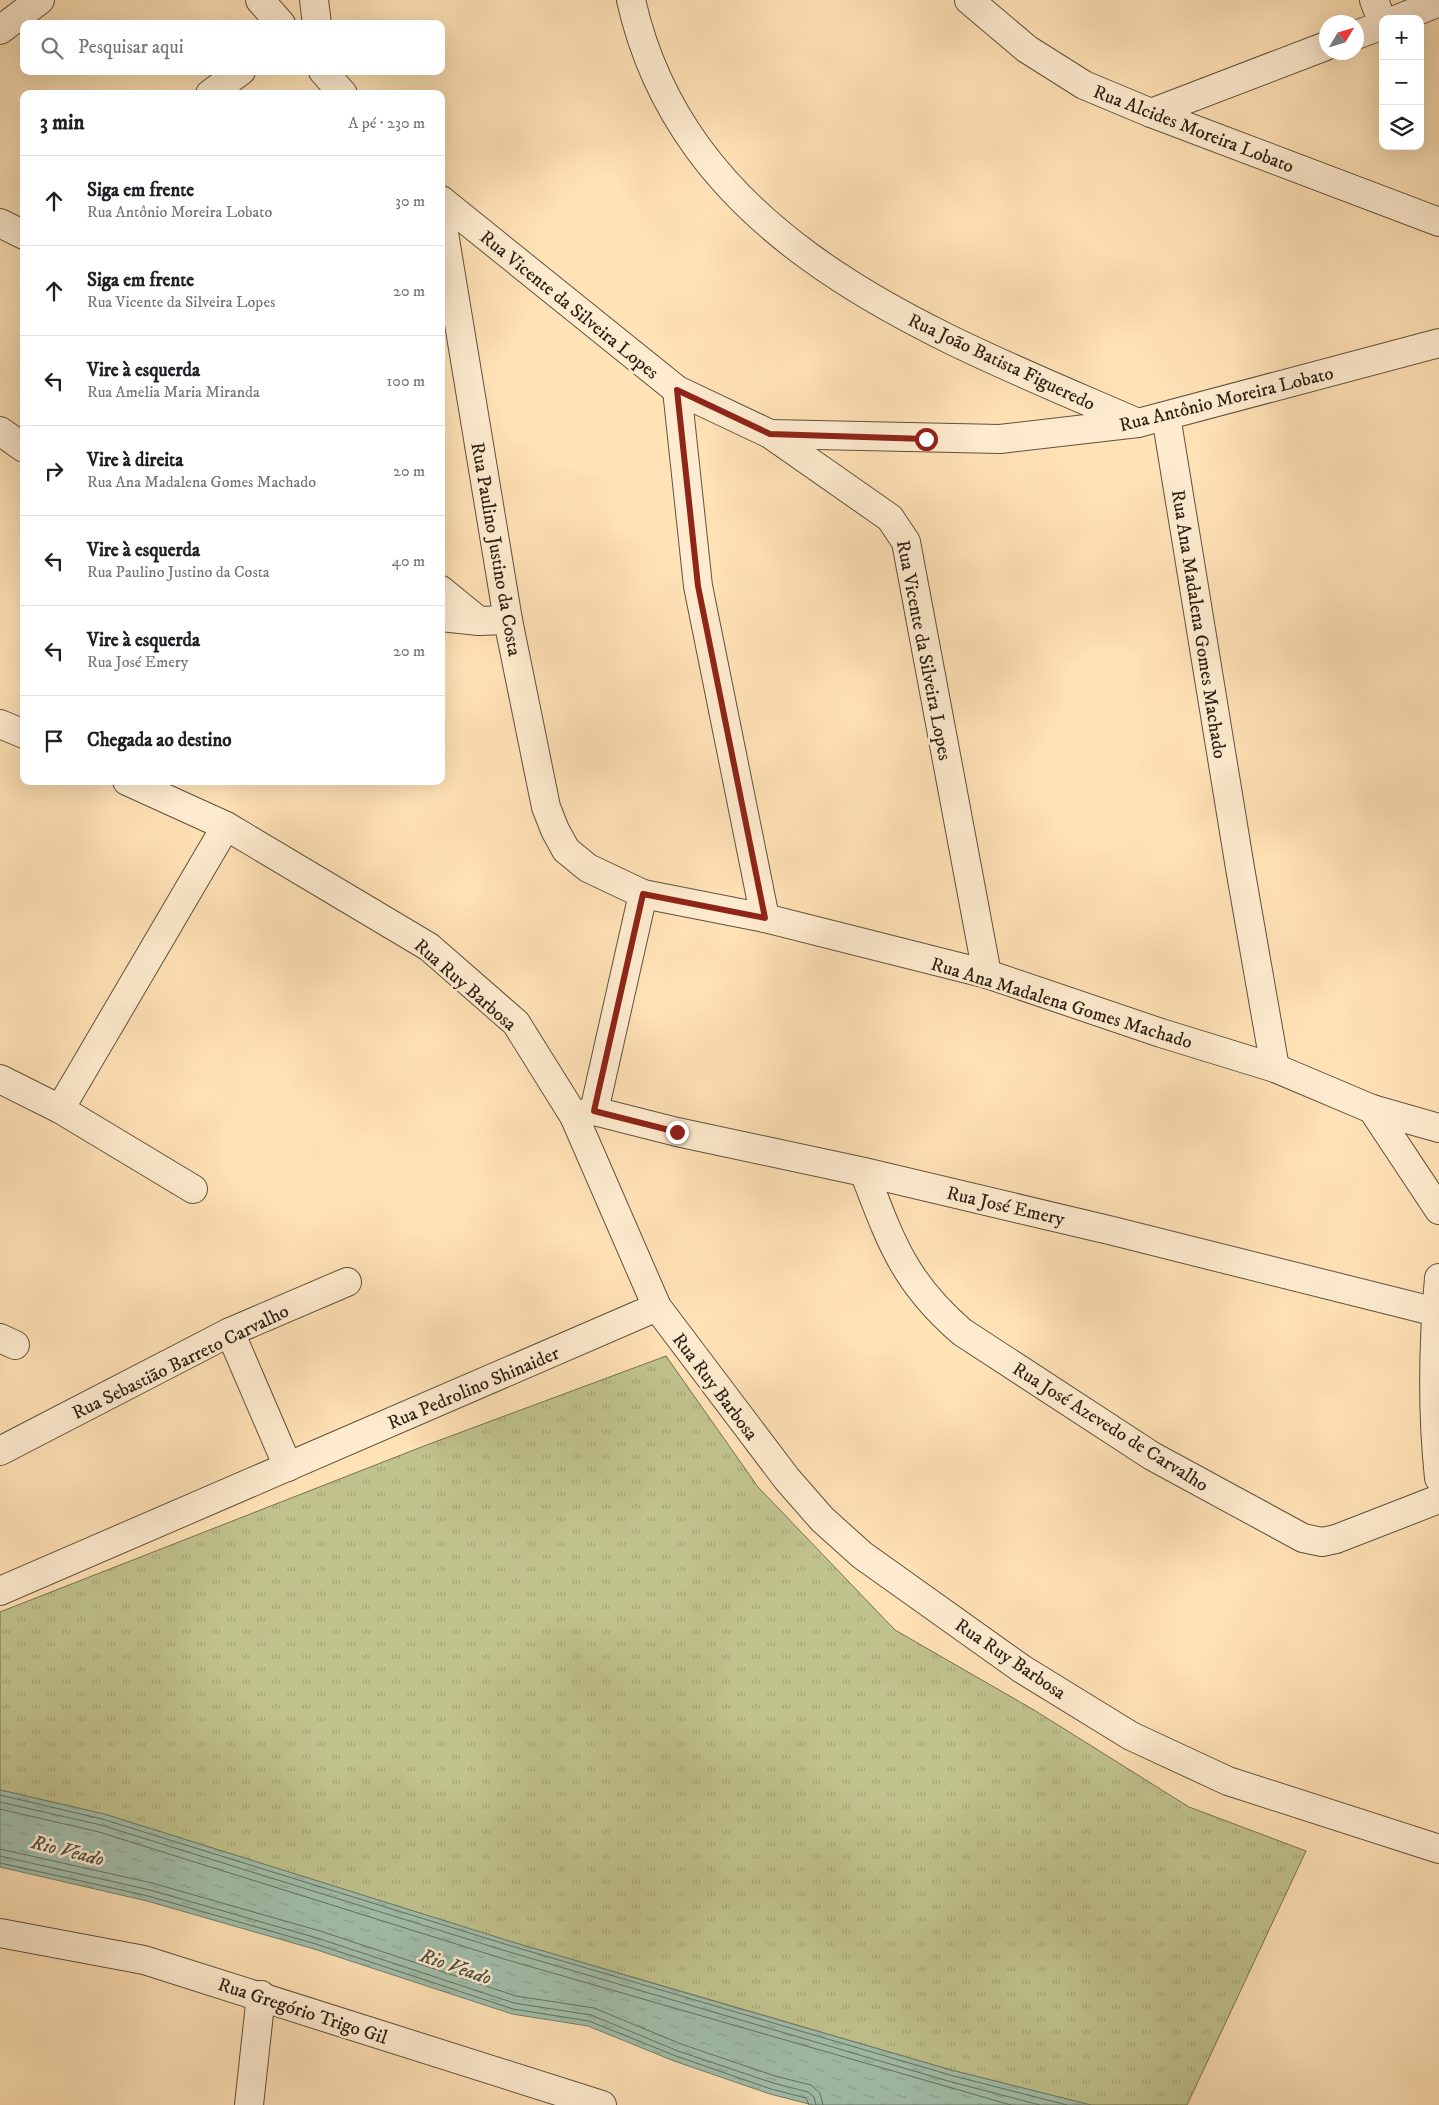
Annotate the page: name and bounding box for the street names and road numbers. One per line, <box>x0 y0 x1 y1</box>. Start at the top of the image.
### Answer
street label: Rua Alcides Moreira Lobato <box>1090 80 1297 178</box>
street label: Rua Vicente da Silveira Lopes <box>475 226 663 384</box>
street label: Rua João Batista Figueredo <box>904 309 1099 416</box>
street label: Rua Antônio Moreira Lobato <box>1117 362 1336 437</box>
street label: Rua Paulino Justino da Costa <box>465 440 526 658</box>
street label: Rua Ana Madalena Gomes Machado <box>1166 488 1231 760</box>
street label: Rua Vicente da Silveira Lopes <box>891 538 956 762</box>
street label: Rua Ruy Barbosa <box>409 934 521 1036</box>
street label: Rua Ana Madalena Gomes Machado <box>928 953 1195 1054</box>
street label: Rua José Emery <box>944 1182 1068 1231</box>
street label: Rua Sebastião Barreto Carvalho <box>69 1300 293 1425</box>
street label: Rua Ruy Barbosa <box>667 1329 763 1445</box>
street label: Rua Pedrolino Shinaider <box>384 1342 563 1435</box>
street label: Rua José Azevedo de Carvalho <box>1008 1357 1212 1497</box>
street label: Rua Ruy Barbosa <box>950 1614 1070 1705</box>
street label: Rua Gregório Trigo Gil <box>215 1973 390 2050</box>

